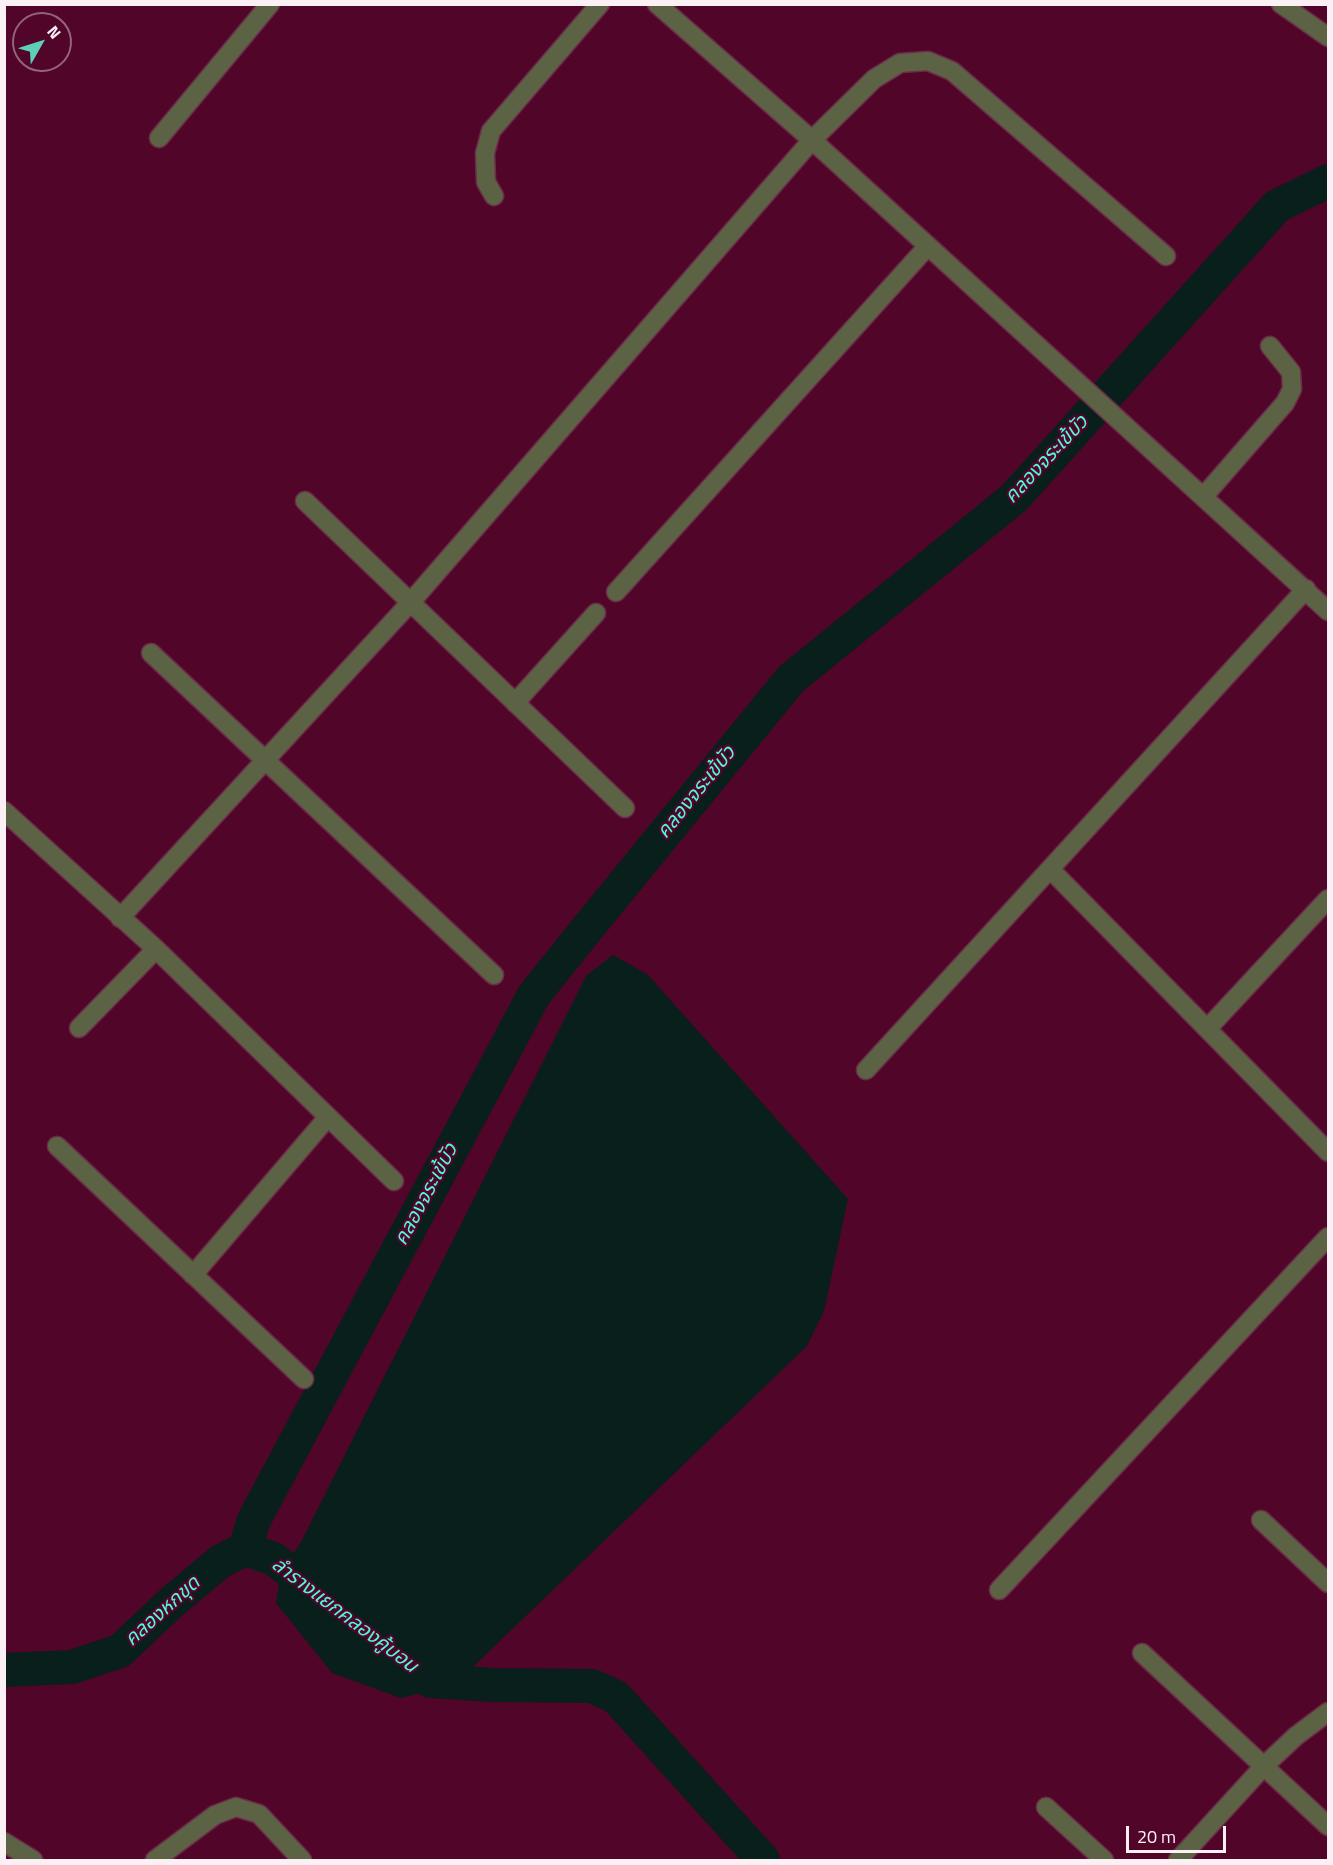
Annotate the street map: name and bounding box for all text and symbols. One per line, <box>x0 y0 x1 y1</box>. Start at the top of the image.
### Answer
north arrow <box>12 12 72 72</box>
text: N <box>42 20 67 44</box>
water label: คลองจระเข้บัว <box>1000 411 1094 509</box>
water label: คลองจระเข้บัว <box>653 742 741 844</box>
water label: คลองจระเข้บัว <box>390 1140 464 1250</box>
water label: ลำรางแยกคลองคู้บอน <box>266 1553 422 1679</box>
water label: คลองหกขุด <box>120 1572 206 1652</box>
scale bar <box>1129 1814 1230 1852</box>
text: 20 m <box>1137 1823 1176 1850</box>

